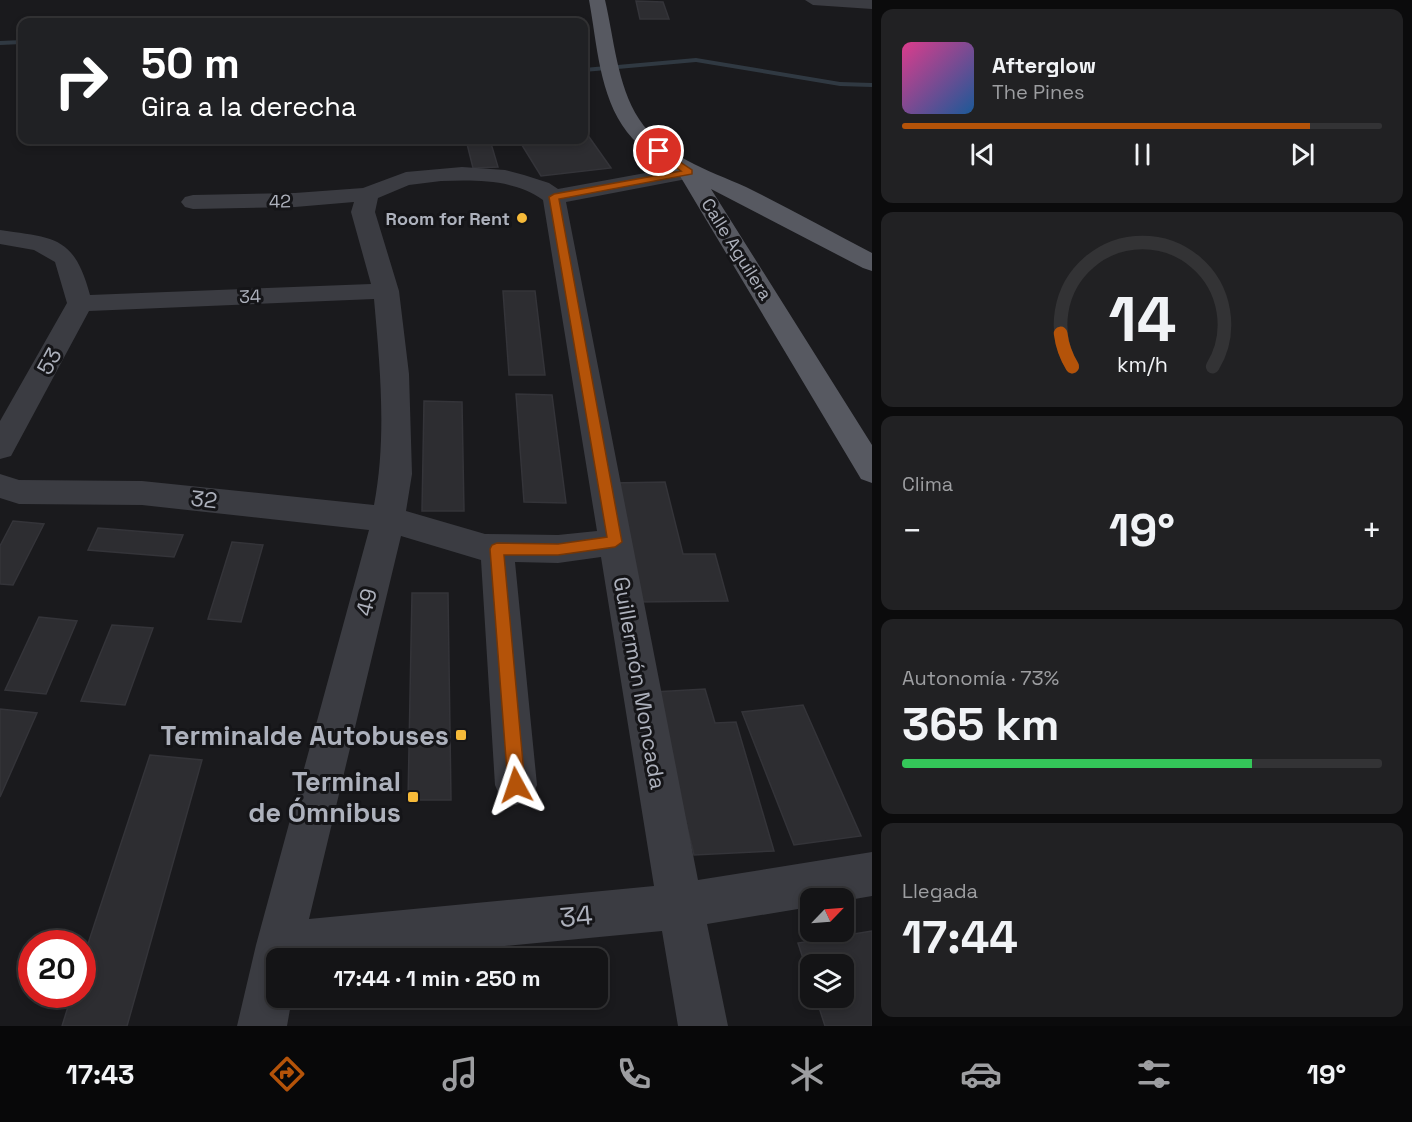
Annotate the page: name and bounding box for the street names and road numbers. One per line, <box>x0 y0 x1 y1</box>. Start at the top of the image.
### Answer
street label: 42 <box>269 189 291 213</box>
street label: Calle Aguilera <box>697 194 777 304</box>
street label: 34 <box>239 284 261 308</box>
street label: 53 <box>30 343 68 379</box>
street label: 32 <box>189 484 219 514</box>
street label: Guillermón Moncada <box>607 574 673 792</box>
street label: 49 <box>349 585 383 619</box>
street label: 34 <box>558 897 594 935</box>

